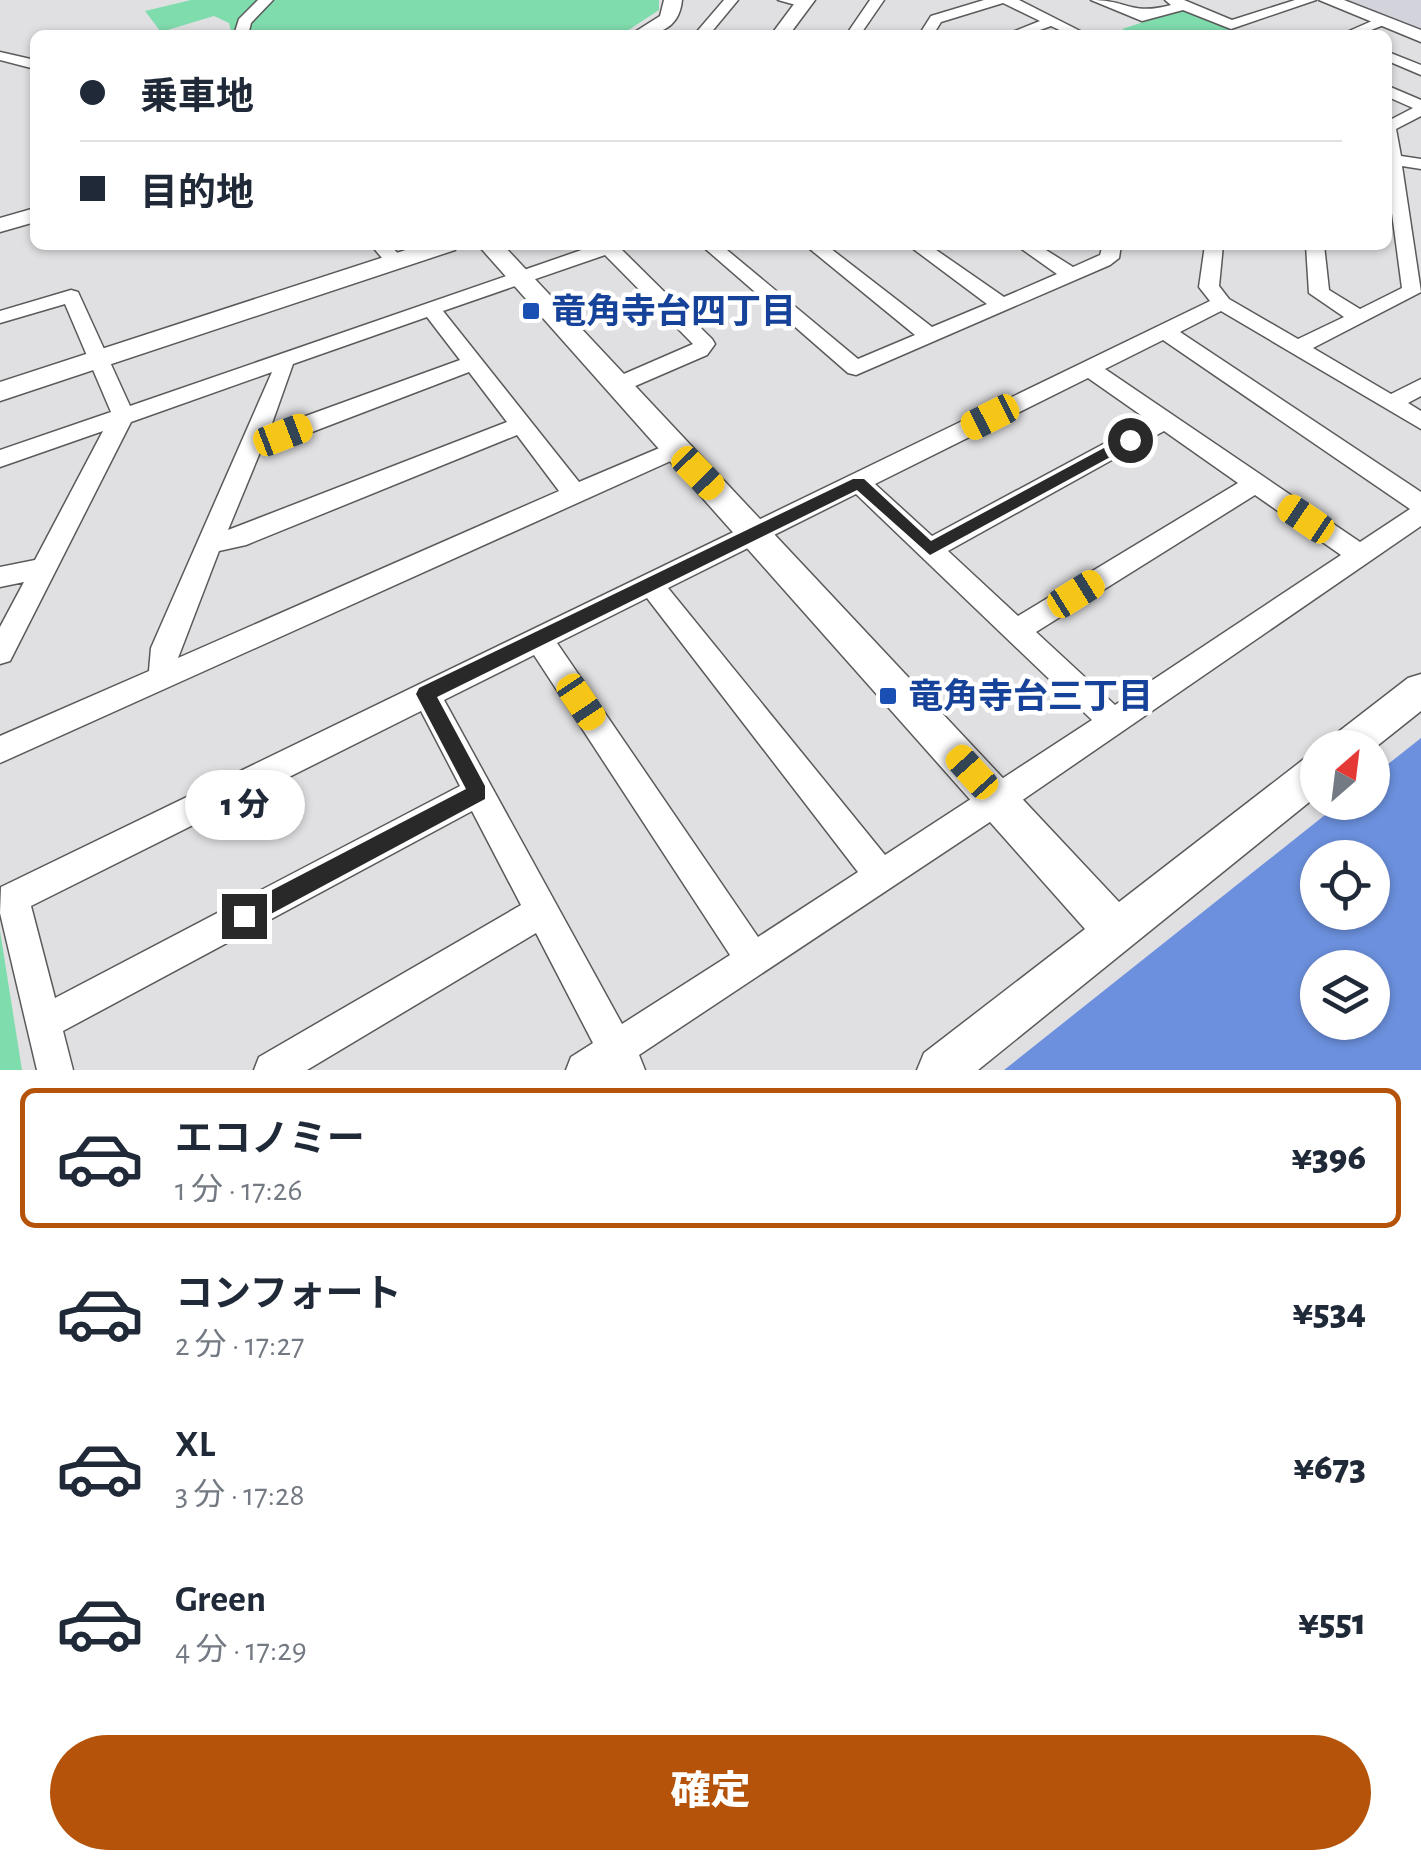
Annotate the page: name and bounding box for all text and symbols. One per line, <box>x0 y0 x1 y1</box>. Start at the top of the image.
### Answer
text: 乗車地 <box>140 79 254 117</box>
text: 目的地 <box>140 175 254 213</box>
place label: 竜角寺台四丁目 <box>551 292 796 330</box>
marker: 竜角寺台四丁目 <box>520 300 542 322</box>
car <box>956 390 1024 444</box>
car <box>250 410 316 460</box>
route start <box>1108 418 1153 463</box>
car <box>666 441 730 505</box>
car <box>1273 490 1339 548</box>
car <box>1043 565 1109 623</box>
car <box>552 669 610 735</box>
place label: 竜角寺台三丁目 <box>908 677 1153 715</box>
marker: 竜角寺台三丁目 <box>877 685 899 707</box>
north arrow <box>1300 730 1390 820</box>
map controls <box>1300 730 1390 1040</box>
car <box>941 740 1003 804</box>
callout: 1 分 <box>184 771 304 841</box>
text: 1 分 <box>221 789 269 821</box>
button: locate <box>1300 840 1390 930</box>
route end <box>222 894 267 939</box>
button: layers <box>1300 950 1390 1040</box>
icon: car <box>55 1113 145 1203</box>
text: エコノミー <box>175 1121 365 1159</box>
text: ¥396 <box>1291 1139 1366 1177</box>
text: 1 分 · 17:26 <box>175 1174 302 1206</box>
icon: car <box>55 1268 145 1358</box>
text: コンフォート <box>175 1276 402 1314</box>
text: ¥534 <box>1292 1294 1366 1332</box>
text: 2 分 · 17:27 <box>175 1329 304 1361</box>
icon: car <box>55 1423 145 1513</box>
text: XL <box>175 1426 215 1464</box>
text: ¥673 <box>1293 1449 1366 1487</box>
text: 3 分 · 17:28 <box>175 1479 305 1511</box>
icon: car <box>55 1578 145 1668</box>
text: Green <box>175 1581 266 1619</box>
text: ¥551 <box>1298 1604 1366 1642</box>
text: 4 分 · 17:29 <box>175 1634 307 1666</box>
button: 確定 <box>50 1735 1371 1850</box>

